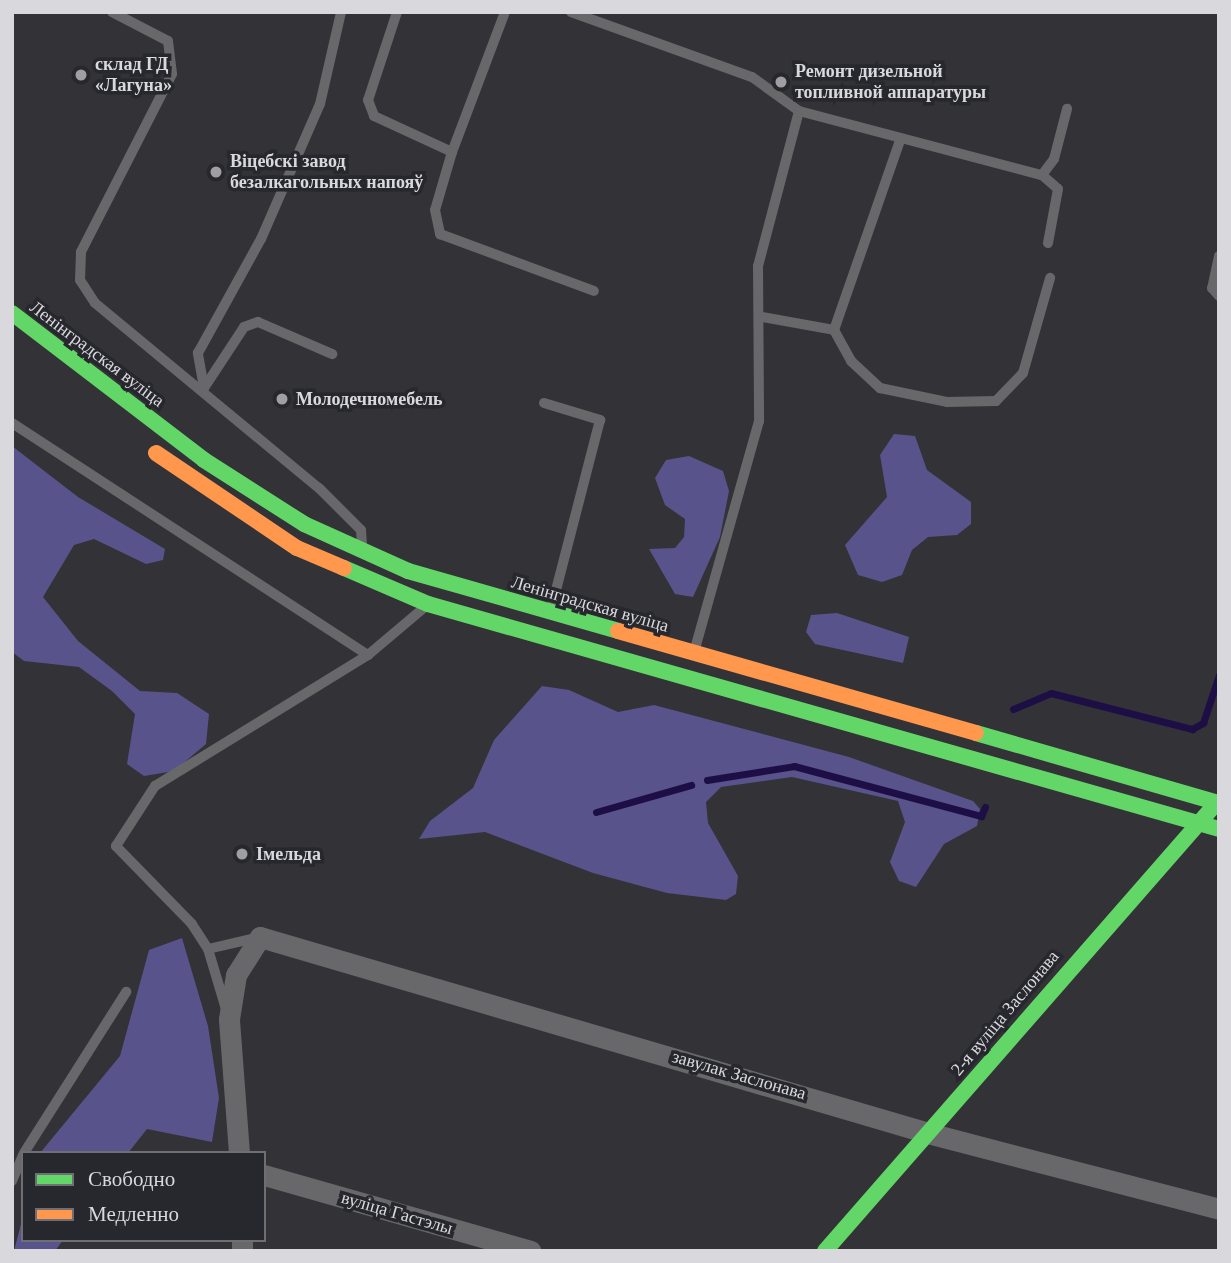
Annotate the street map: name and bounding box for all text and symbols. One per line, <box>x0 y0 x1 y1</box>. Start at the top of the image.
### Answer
place label: склад ГД «Лагуна» <box>95 54 172 96</box>
place label: Ремонт дизельной топливной аппаратуры <box>795 61 986 104</box>
marker: склад ГД «Лагуна» <box>73 67 89 83</box>
marker: Ремонт дизельной топливной аппаратуры <box>773 74 789 90</box>
place label: Віцебскі завод безалкагольных напояў <box>230 151 423 194</box>
marker: Віцебскі завод безалкагольных напояў <box>208 164 224 180</box>
street label: Ленінградская вуліца <box>25 296 169 412</box>
place label: Молодечномебель <box>296 388 443 410</box>
marker: Молодечномебель <box>274 391 290 407</box>
street label: Ленінградская вуліца <box>509 571 671 637</box>
place label: Імельда <box>256 843 321 865</box>
marker: Імельда <box>234 846 250 862</box>
street label: 2-я вуліца Заслонава <box>946 946 1064 1080</box>
street label: завулак Заслонава <box>670 1046 808 1104</box>
legend <box>21 1151 266 1242</box>
text: Свободно <box>88 1167 175 1191</box>
street label: вуліца Гастэлы <box>339 1187 455 1239</box>
text: Медленно <box>88 1202 179 1226</box>

